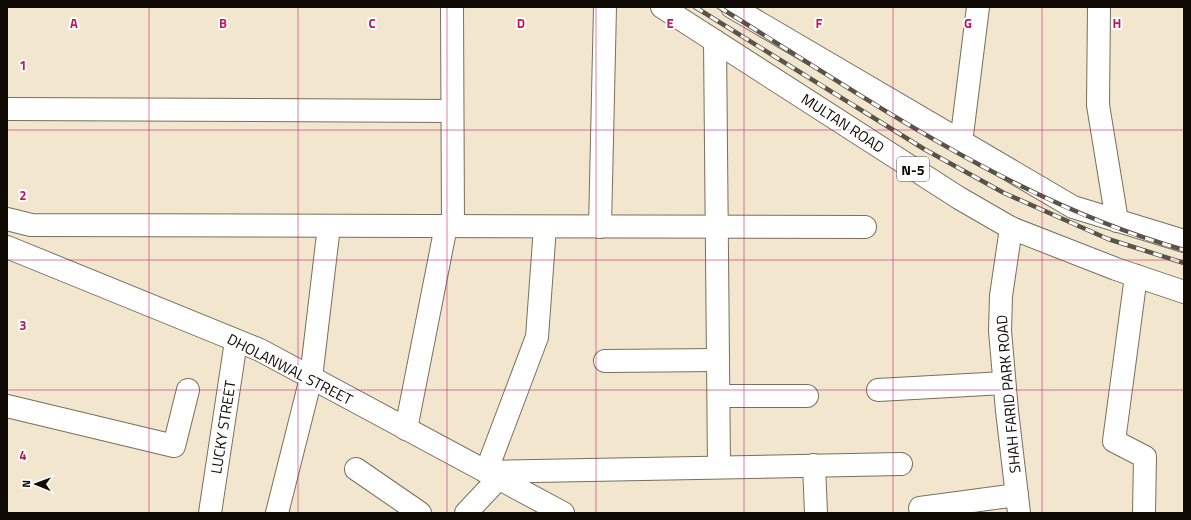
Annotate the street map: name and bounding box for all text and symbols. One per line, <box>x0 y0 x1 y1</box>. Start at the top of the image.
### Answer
text: A <box>70 13 78 33</box>
text: B <box>219 13 227 33</box>
text: C <box>368 13 376 33</box>
text: D <box>517 13 525 33</box>
text: E <box>666 13 674 33</box>
text: F <box>816 13 823 33</box>
text: G <box>964 13 972 33</box>
text: H <box>1113 13 1121 33</box>
text: 1 <box>19 55 27 75</box>
street label: MULTAN ROAD <box>797 87 889 159</box>
road number: N-5 <box>897 157 929 181</box>
text: 2 <box>19 185 27 205</box>
street label: SHAH FARID PARK ROAD <box>990 314 1026 474</box>
text: 3 <box>19 315 27 335</box>
street label: DHOLANWAL STREET <box>223 327 357 411</box>
street label: LUCKY STREET <box>204 378 242 475</box>
text: 4 <box>19 445 27 465</box>
north arrow <box>16 464 56 504</box>
text: N <box>18 480 34 488</box>

